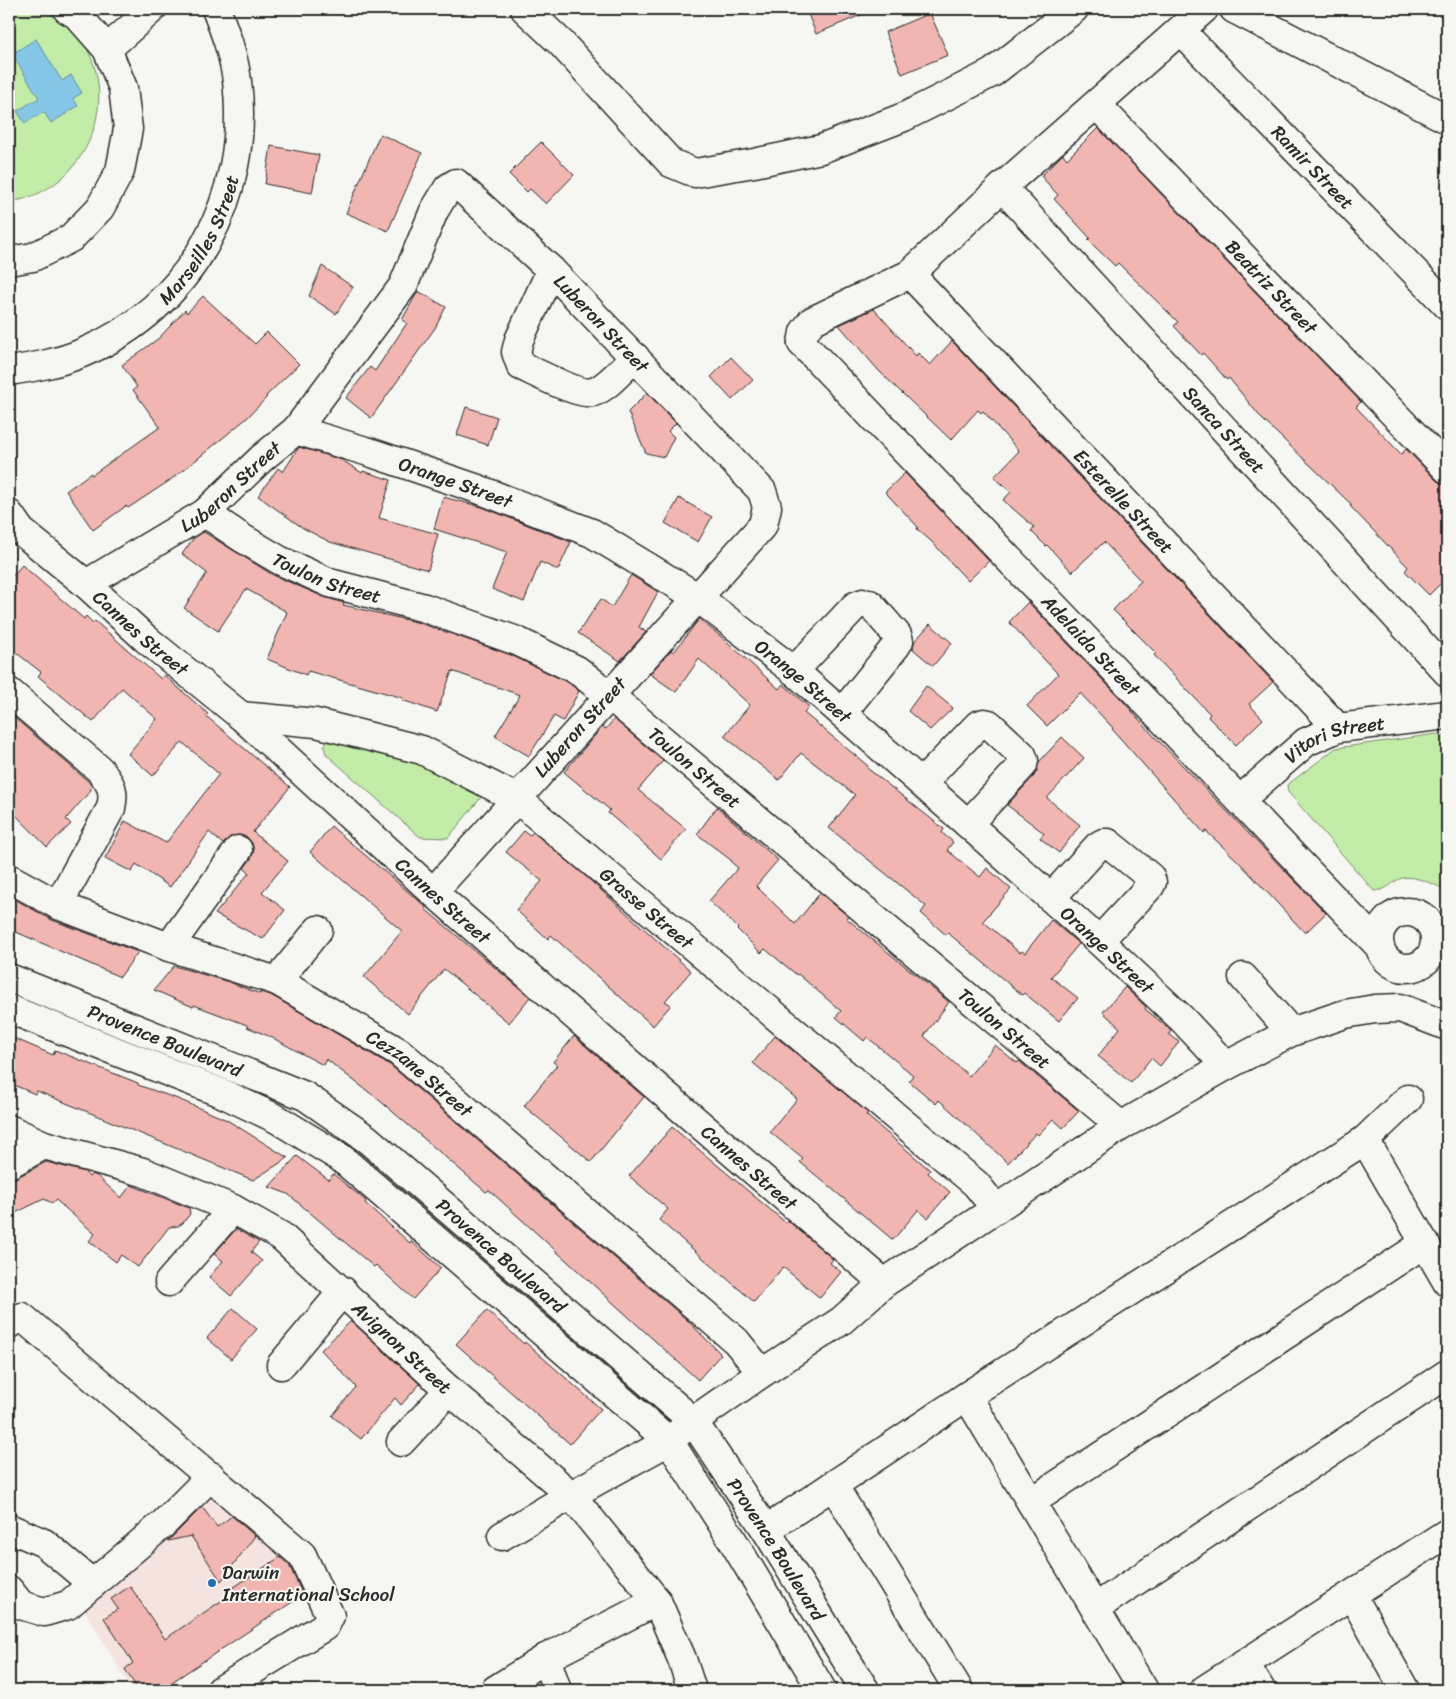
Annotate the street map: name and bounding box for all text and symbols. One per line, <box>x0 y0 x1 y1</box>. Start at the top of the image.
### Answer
street label: Ramir Street <box>1263 117 1363 217</box>
street label: Marseilles Street <box>150 171 248 312</box>
street label: Beatriz Street <box>1218 231 1327 343</box>
street label: Luberon Street <box>546 266 658 381</box>
street label: Sanca Street <box>1175 378 1274 481</box>
street label: Luberon Street <box>173 431 289 541</box>
street label: Esterelle Street <box>1066 441 1182 562</box>
street label: Orange Street <box>394 447 519 518</box>
street label: Toulon Street <box>266 543 385 612</box>
street label: Cannes Street <box>85 581 197 685</box>
street label: Adelaida Street <box>1033 585 1149 705</box>
street label: Orange Street <box>747 630 861 732</box>
street label: Luberon Street <box>525 668 636 785</box>
street label: Vitori Street <box>1276 706 1387 771</box>
street label: Toulon Street <box>641 718 749 817</box>
street label: Cannes Street <box>388 849 500 953</box>
street label: Grasse Street <box>592 858 703 958</box>
street label: Orange Street <box>1053 897 1163 1003</box>
street label: Toulon Street <box>950 979 1059 1077</box>
street label: Provence Boulevard <box>83 994 248 1086</box>
street label: Cezzane Street <box>360 1020 482 1126</box>
street label: Cannes Street <box>693 1116 806 1219</box>
street label: Provence Boulevard <box>429 1189 575 1322</box>
street label: Avignon Street <box>344 1292 460 1402</box>
street label: Provence Boulevard <box>719 1471 835 1628</box>
place label: Darwin International School <box>221 1556 395 1611</box>
marker: Darwin International School <box>206 1577 218 1589</box>

